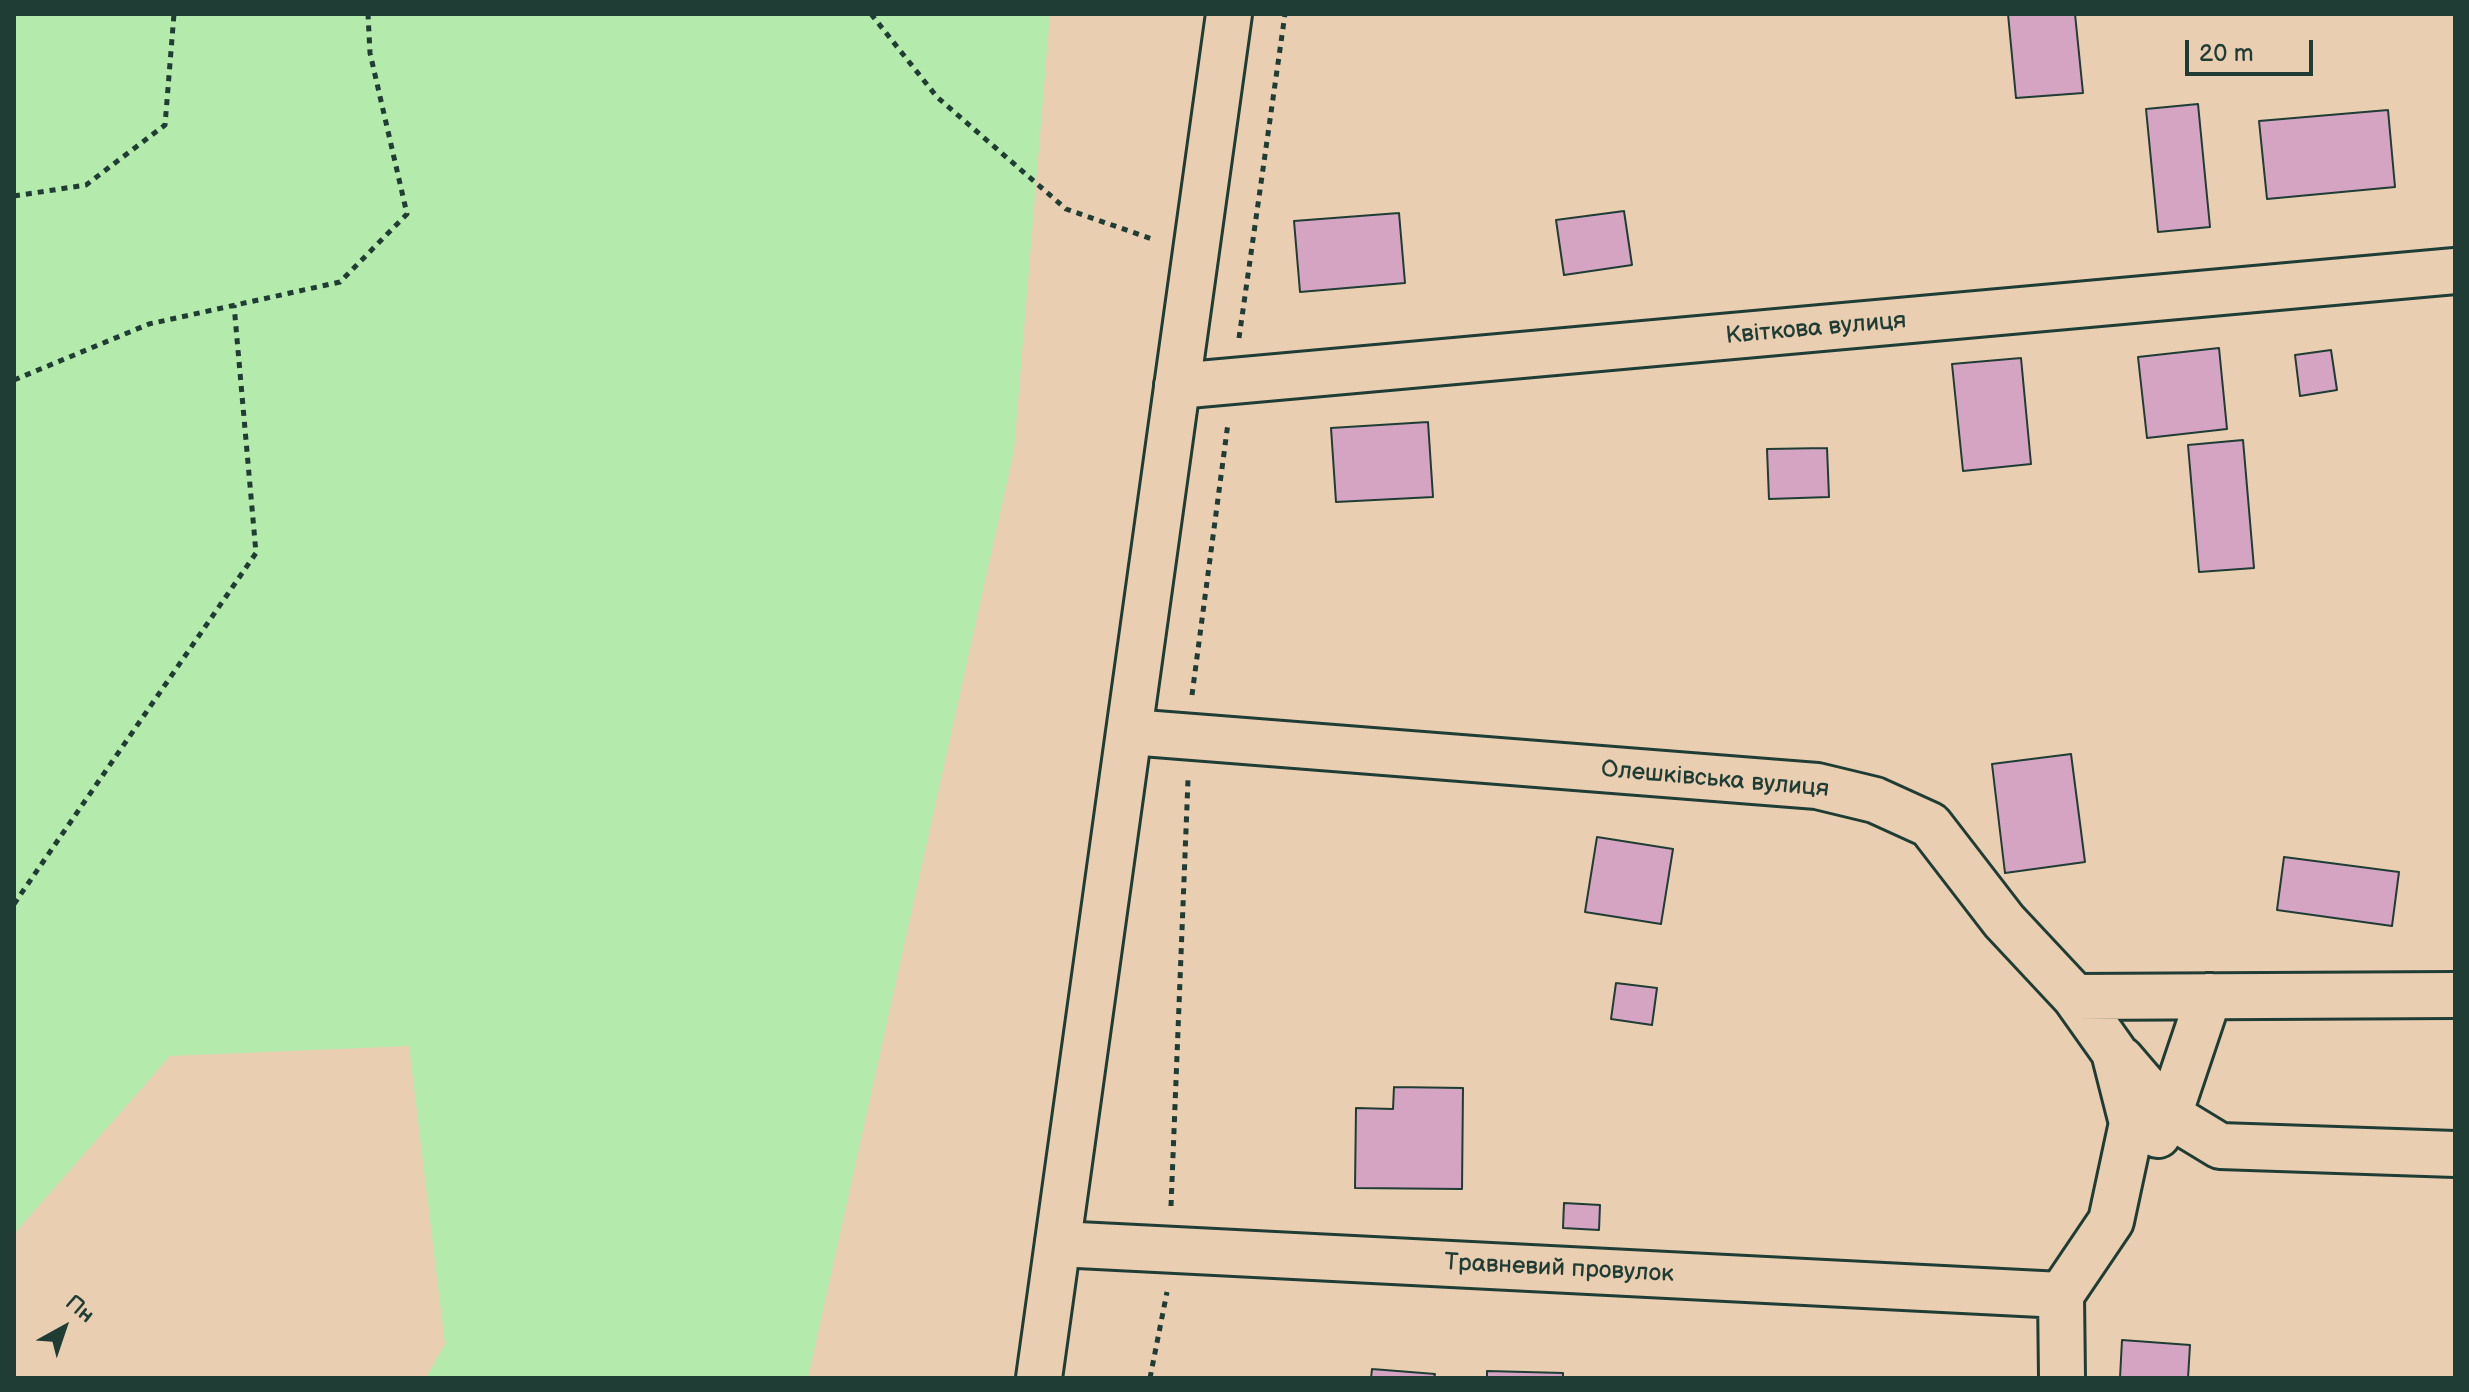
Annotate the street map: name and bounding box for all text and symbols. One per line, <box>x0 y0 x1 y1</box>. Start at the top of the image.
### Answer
scale bar <box>2189 24 2317 74</box>
text: 20 m <box>2199 39 2254 68</box>
street label: Квіткова вулиця <box>1724 307 1908 351</box>
street label: Олешківська вулиця <box>1600 756 1830 804</box>
street label: Травневий провулок <box>1444 1249 1674 1289</box>
north arrow <box>24 1288 104 1368</box>
text: Пн <box>60 1289 100 1329</box>

